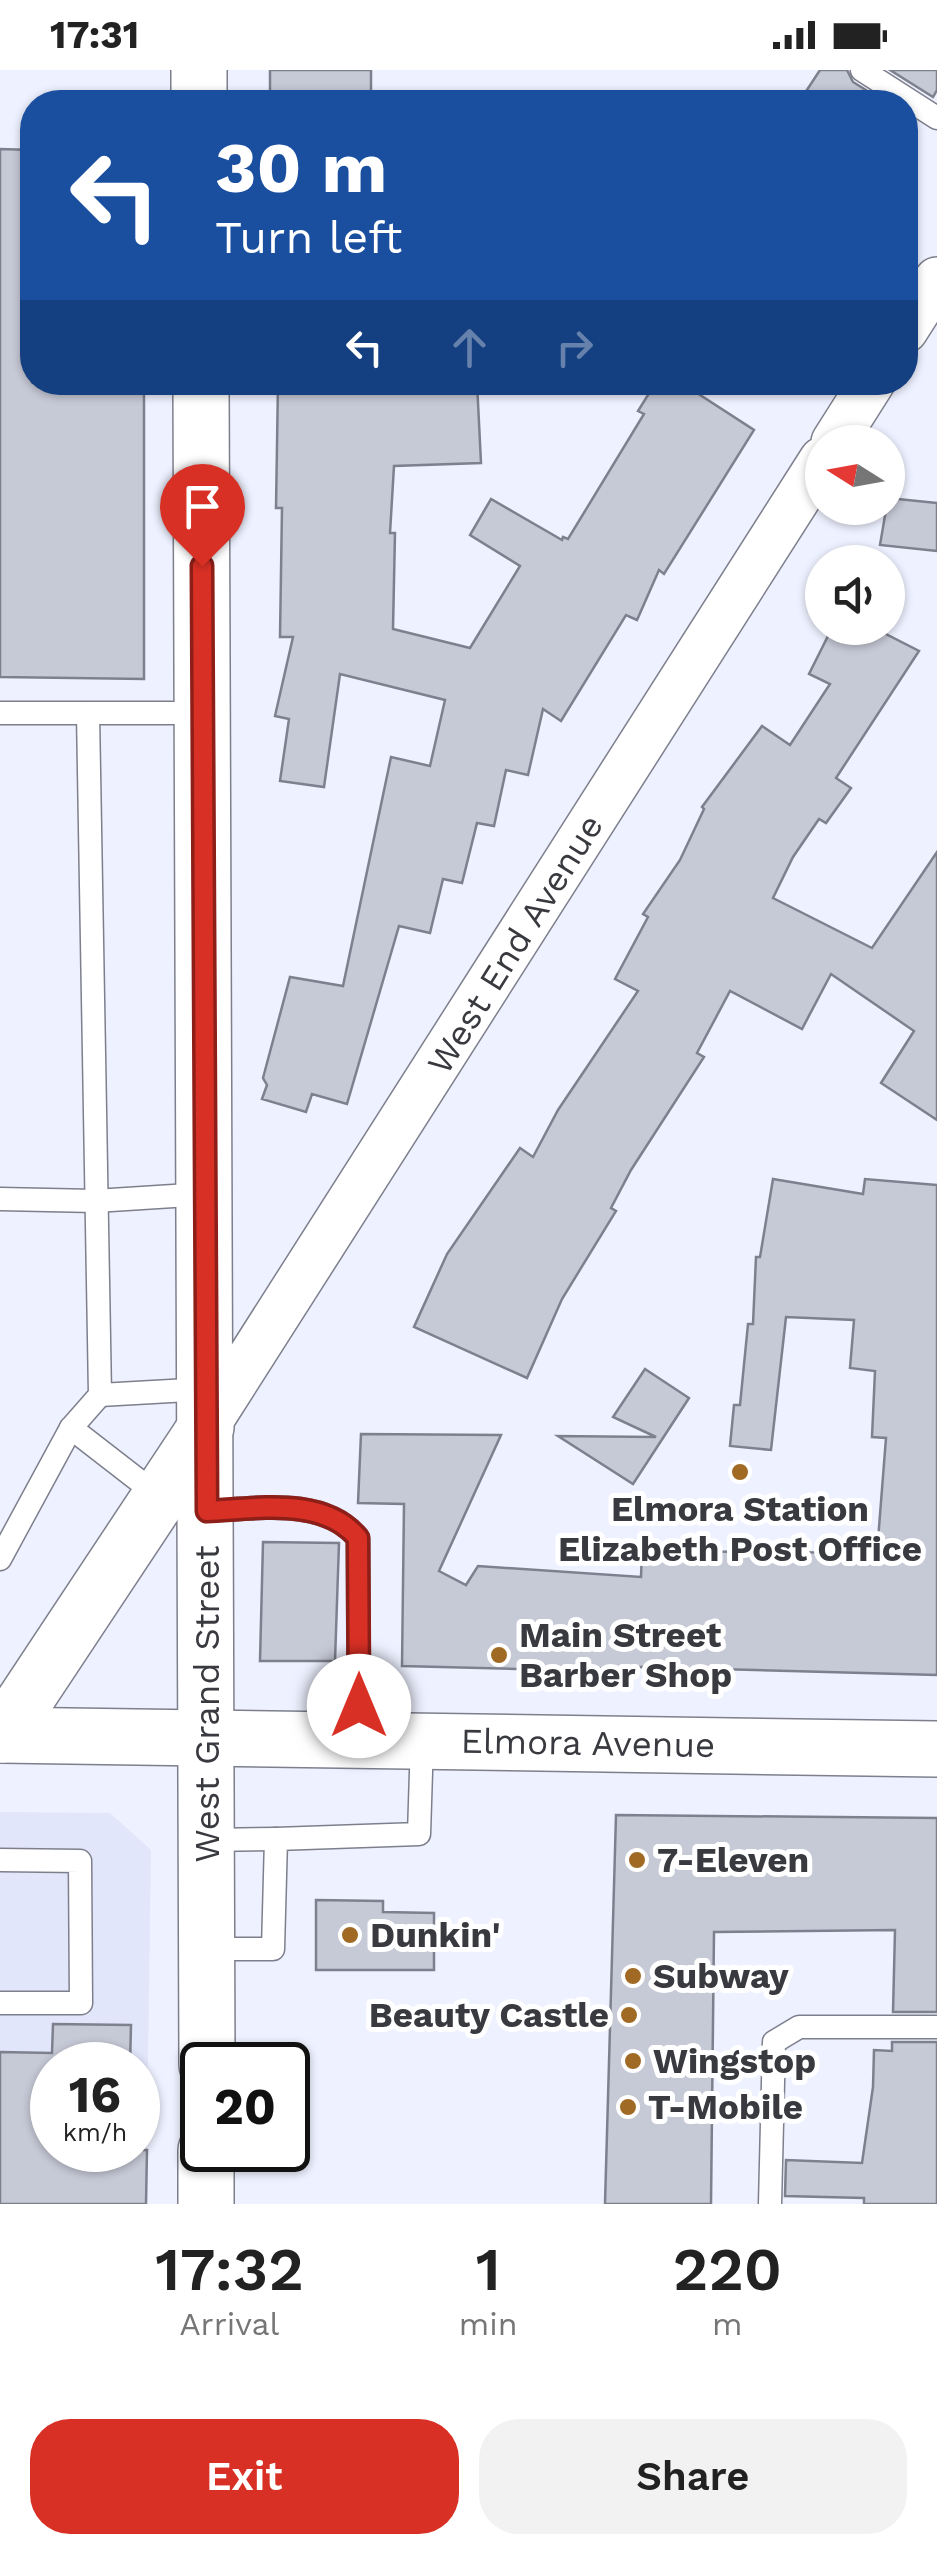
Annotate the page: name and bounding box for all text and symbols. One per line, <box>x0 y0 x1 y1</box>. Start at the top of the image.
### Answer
text: 17:31 <box>50 13 139 57</box>
text: 30 m <box>215 127 387 209</box>
icon: left <box>50 130 180 260</box>
text: Turn left <box>215 211 402 264</box>
icon: left <box>337 320 392 375</box>
icon: ahead <box>442 320 497 375</box>
icon: right <box>547 320 602 375</box>
north arrow <box>805 425 905 525</box>
map controls <box>805 425 905 645</box>
pin <box>160 464 245 567</box>
icon: arrive <box>175 479 230 534</box>
button: sound <box>805 545 905 645</box>
street label: West End Avenue <box>418 807 612 1081</box>
marker: Elmora Station Elizabeth Post Office <box>729 1461 751 1483</box>
place label: Elmora Station Elizabeth Post Office <box>558 1488 922 1570</box>
street label: West Grand Street <box>186 1545 228 1863</box>
place label: Main Street Barber Shop <box>519 1614 732 1696</box>
marker: Main Street Barber Shop <box>488 1644 510 1666</box>
position arrow <box>307 1654 411 1758</box>
street label: Elmora Avenue <box>460 1720 716 1766</box>
place label: 7-Eleven <box>657 1839 809 1881</box>
marker: 7-Eleven <box>626 1849 648 1871</box>
place label: Dunkin' <box>370 1914 501 1956</box>
marker: Dunkin' <box>339 1924 361 1946</box>
place label: Subway <box>653 1955 789 1997</box>
marker: Subway <box>622 1965 644 1987</box>
place label: Beauty Castle <box>369 1994 609 2036</box>
marker: Beauty Castle <box>618 2004 640 2026</box>
place label: Wingstop <box>653 2040 816 2082</box>
speed limit sign: 20 <box>180 2042 310 2172</box>
marker: Wingstop <box>622 2050 644 2072</box>
text: 16 <box>69 2065 121 2124</box>
place label: T-Mobile <box>648 2086 803 2128</box>
marker: T-Mobile <box>617 2096 639 2118</box>
text: km/h <box>63 2118 127 2147</box>
text: 17:32 <box>155 2234 304 2305</box>
text: 1 <box>476 2234 501 2305</box>
text: 220 <box>673 2234 782 2305</box>
text: Arrival <box>179 2305 279 2343</box>
text: min <box>459 2305 518 2343</box>
text: m <box>712 2305 743 2343</box>
button: Exit <box>30 2419 459 2534</box>
button: Share <box>479 2419 907 2534</box>

